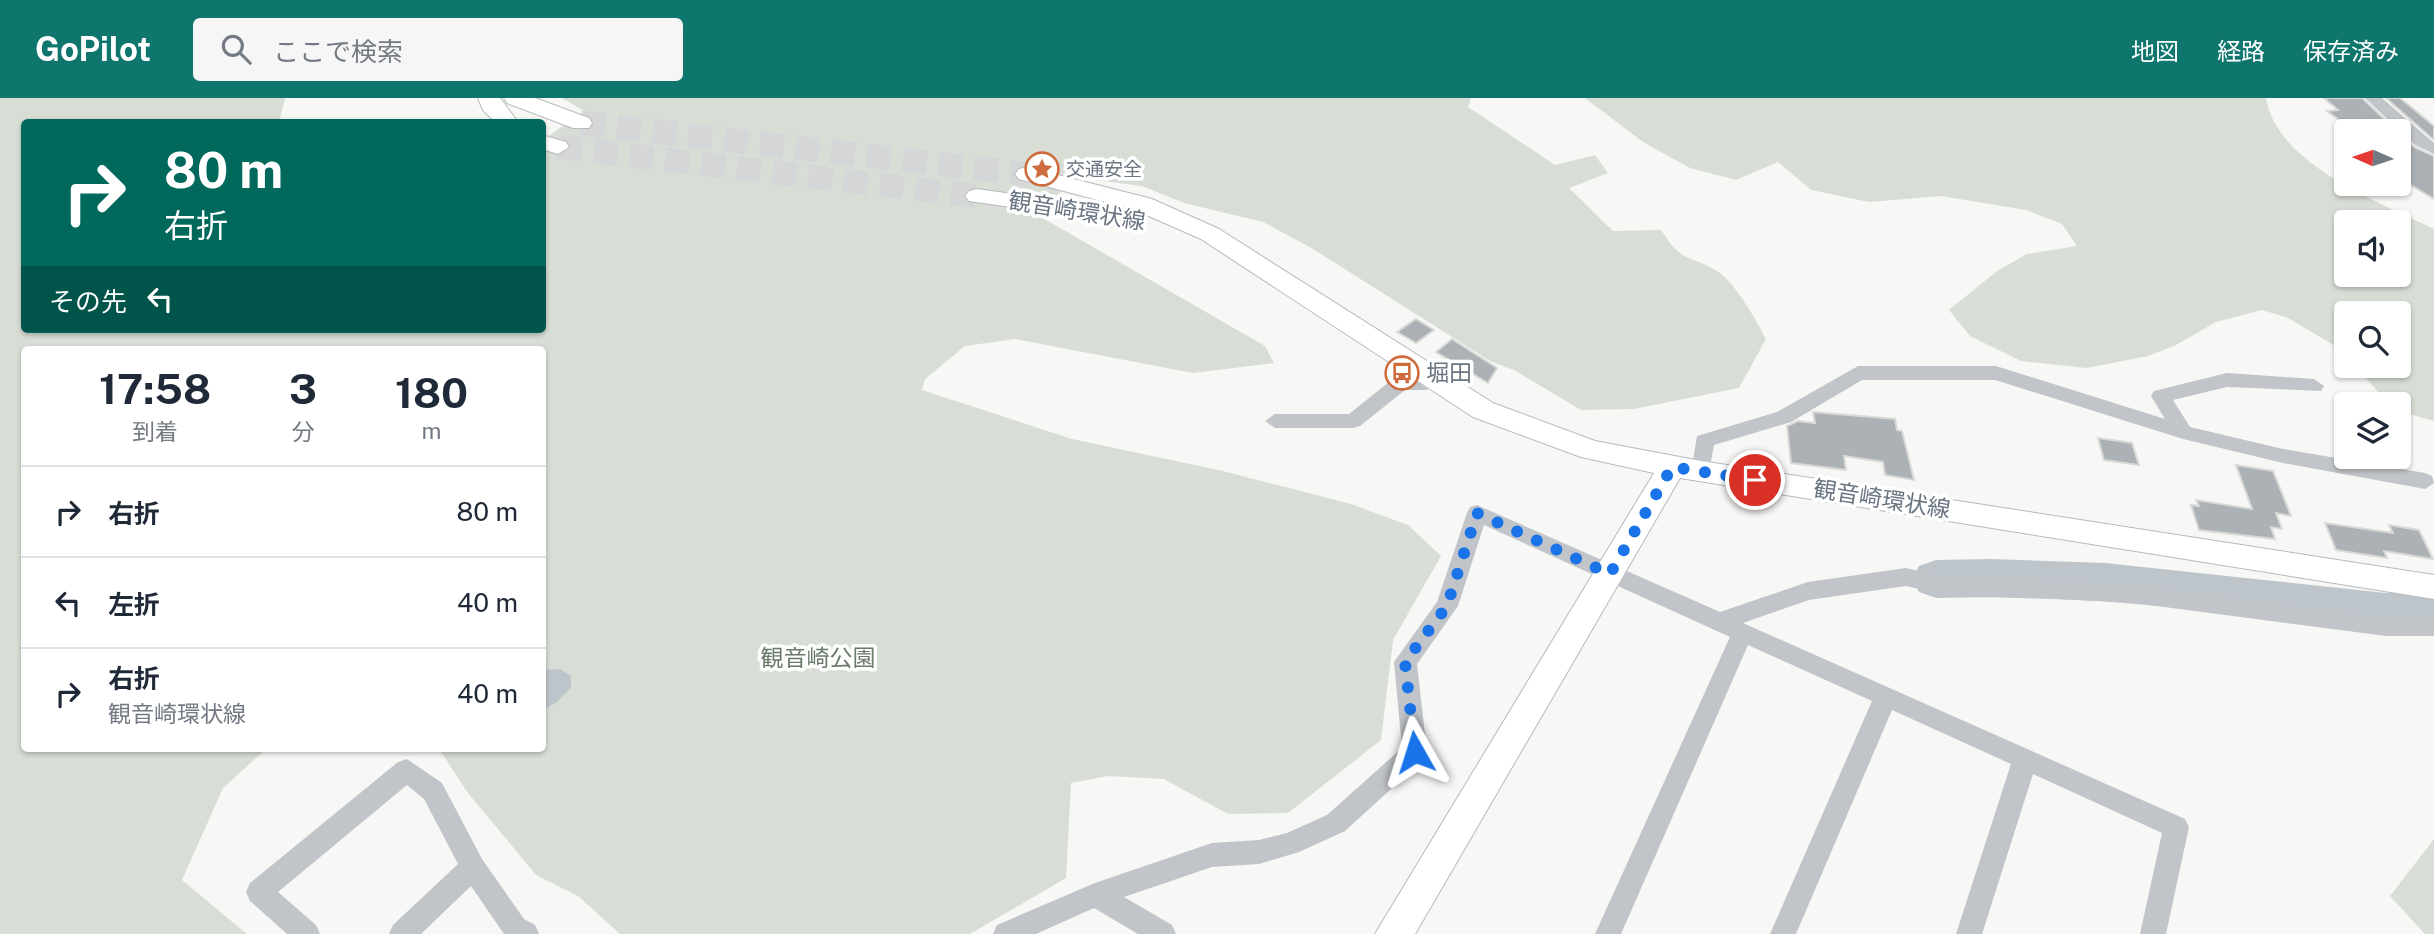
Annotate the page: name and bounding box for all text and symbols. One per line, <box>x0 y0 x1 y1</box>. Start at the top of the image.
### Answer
search box <box>193 18 683 81</box>
text: GoPilot <box>35 30 151 68</box>
icon: search <box>217 30 255 68</box>
text: ここで検索 <box>273 36 403 67</box>
text: 地図 <box>2131 37 2179 65</box>
text: 経路 <box>2217 37 2265 65</box>
text: 保存済み <box>2303 37 2399 65</box>
north arrow <box>2334 119 2412 196</box>
map controls <box>2334 119 2411 469</box>
text: 80 m <box>164 141 283 199</box>
icon: right <box>49 147 140 238</box>
place icon: 交通安全 <box>1023 150 1061 188</box>
place label: 交通安全 <box>1066 158 1142 180</box>
street label: 観音崎環状線 <box>1007 186 1147 235</box>
text: 右折 <box>164 207 228 244</box>
button: sound <box>2334 210 2411 287</box>
icon: left <box>141 280 179 318</box>
text: その先 <box>49 286 127 317</box>
button: search <box>2334 301 2411 378</box>
bus stop icon: 堀田 <box>1383 354 1421 392</box>
place label: 堀田 <box>1426 359 1472 386</box>
text: 17:58 <box>99 364 211 413</box>
text: 3 <box>289 364 317 413</box>
text: 180 <box>395 368 468 417</box>
button: layers <box>2334 392 2411 469</box>
text: m <box>422 417 441 444</box>
text: 到着 <box>132 418 178 445</box>
text: 分 <box>292 418 315 445</box>
pin <box>1725 450 1785 510</box>
icon: arrive <box>1736 461 1774 499</box>
street label: 観音崎環状線 <box>1812 474 1952 523</box>
icon: right <box>49 493 87 531</box>
text: 80 m <box>457 496 518 527</box>
text: 右折 <box>108 498 160 529</box>
icon: left <box>49 584 87 622</box>
text: 40 m <box>457 587 518 618</box>
text: 左折 <box>108 589 160 620</box>
park label: 観音崎公園 <box>761 644 876 671</box>
text: 右折 <box>108 663 160 694</box>
icon: right <box>49 675 87 713</box>
text: 40 m <box>457 678 518 709</box>
text: 観音崎環状線 <box>108 700 246 727</box>
position arrow <box>1378 715 1452 789</box>

